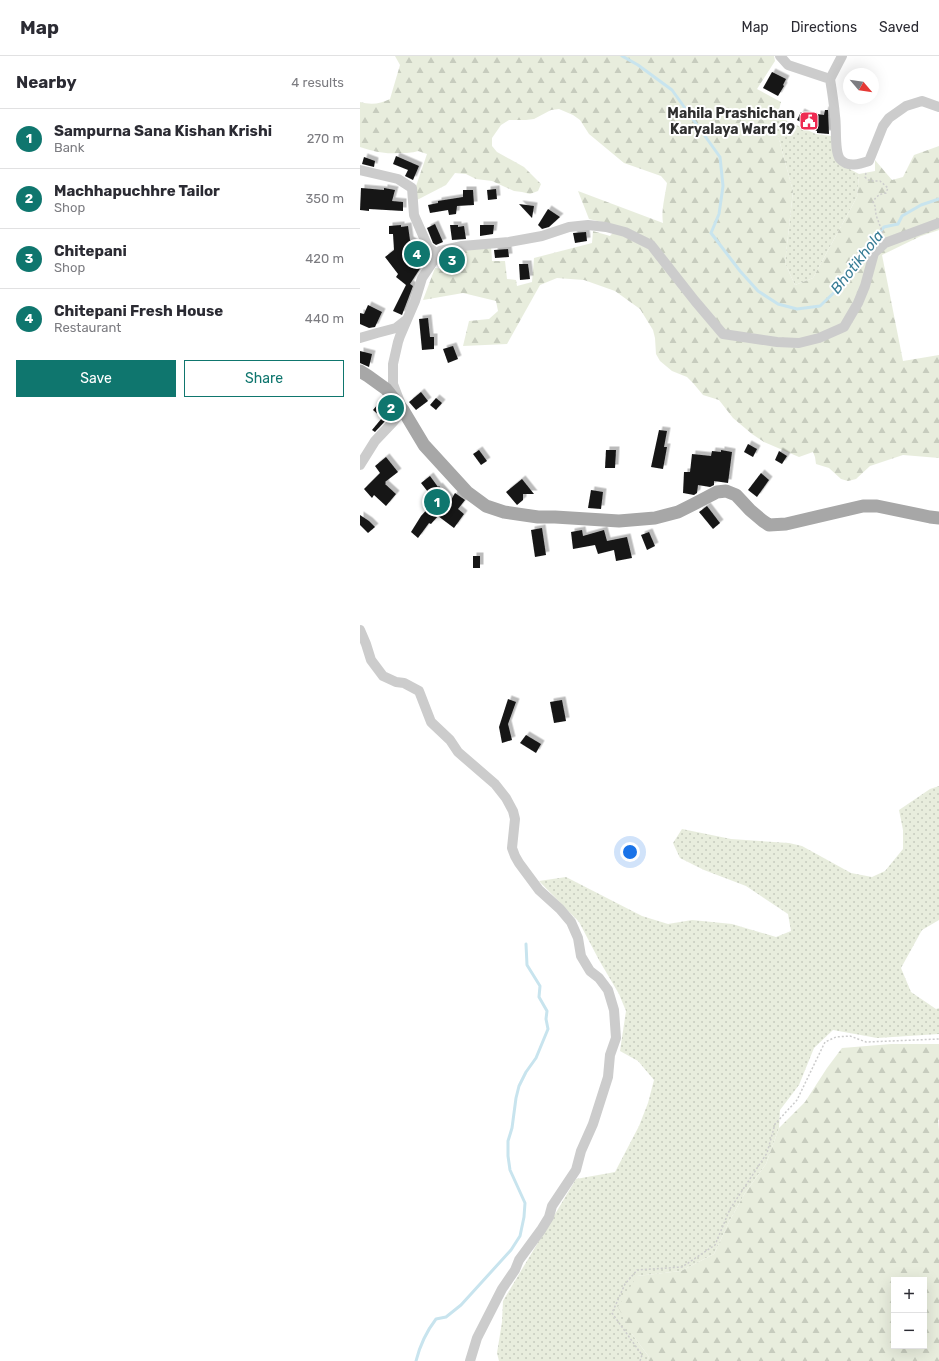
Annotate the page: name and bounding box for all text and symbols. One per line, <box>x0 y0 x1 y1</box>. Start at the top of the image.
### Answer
text: Map <box>20 16 59 39</box>
text: Map <box>742 19 769 36</box>
text: Directions <box>791 19 857 36</box>
text: Saved <box>879 19 919 36</box>
north arrow <box>843 68 879 104</box>
text: Nearby <box>16 72 77 92</box>
text: 4 results <box>291 75 344 90</box>
place label: Mahila Prashichan Karyalaya Ward 19 <box>667 105 795 138</box>
public building icon: Mahila Prashichan Karyalaya Ward 19 <box>798 110 820 132</box>
text: Sampurna Sana Kishan Krishi <box>54 122 272 140</box>
text: 1 <box>26 131 32 146</box>
text: 270 m <box>307 131 344 146</box>
text: Bank <box>54 140 84 155</box>
text: Machhapuchhre Tailor <box>54 182 220 200</box>
text: 2 <box>25 191 33 206</box>
text: 350 m <box>305 191 344 206</box>
text: Shop <box>54 200 85 215</box>
water label: Bhotikhola <box>827 227 887 297</box>
pin: 4 <box>404 239 430 269</box>
text: Chitepani <box>54 242 127 260</box>
pin: 3 <box>439 245 465 275</box>
text: 3 <box>25 251 33 266</box>
text: 420 m <box>305 251 344 266</box>
text: Shop <box>54 260 85 275</box>
text: Chitepani Fresh House <box>54 302 223 320</box>
text: 4 <box>25 311 33 326</box>
text: 440 m <box>305 311 344 326</box>
text: Restaurant <box>54 320 121 335</box>
button: Save <box>16 360 176 397</box>
button: Share <box>184 360 344 397</box>
pin: 2 <box>378 393 404 423</box>
pin: 1 <box>424 487 450 517</box>
your location <box>620 842 640 862</box>
map controls <box>891 1277 927 1349</box>
button: + <box>891 1277 927 1313</box>
button: − <box>891 1313 927 1349</box>

